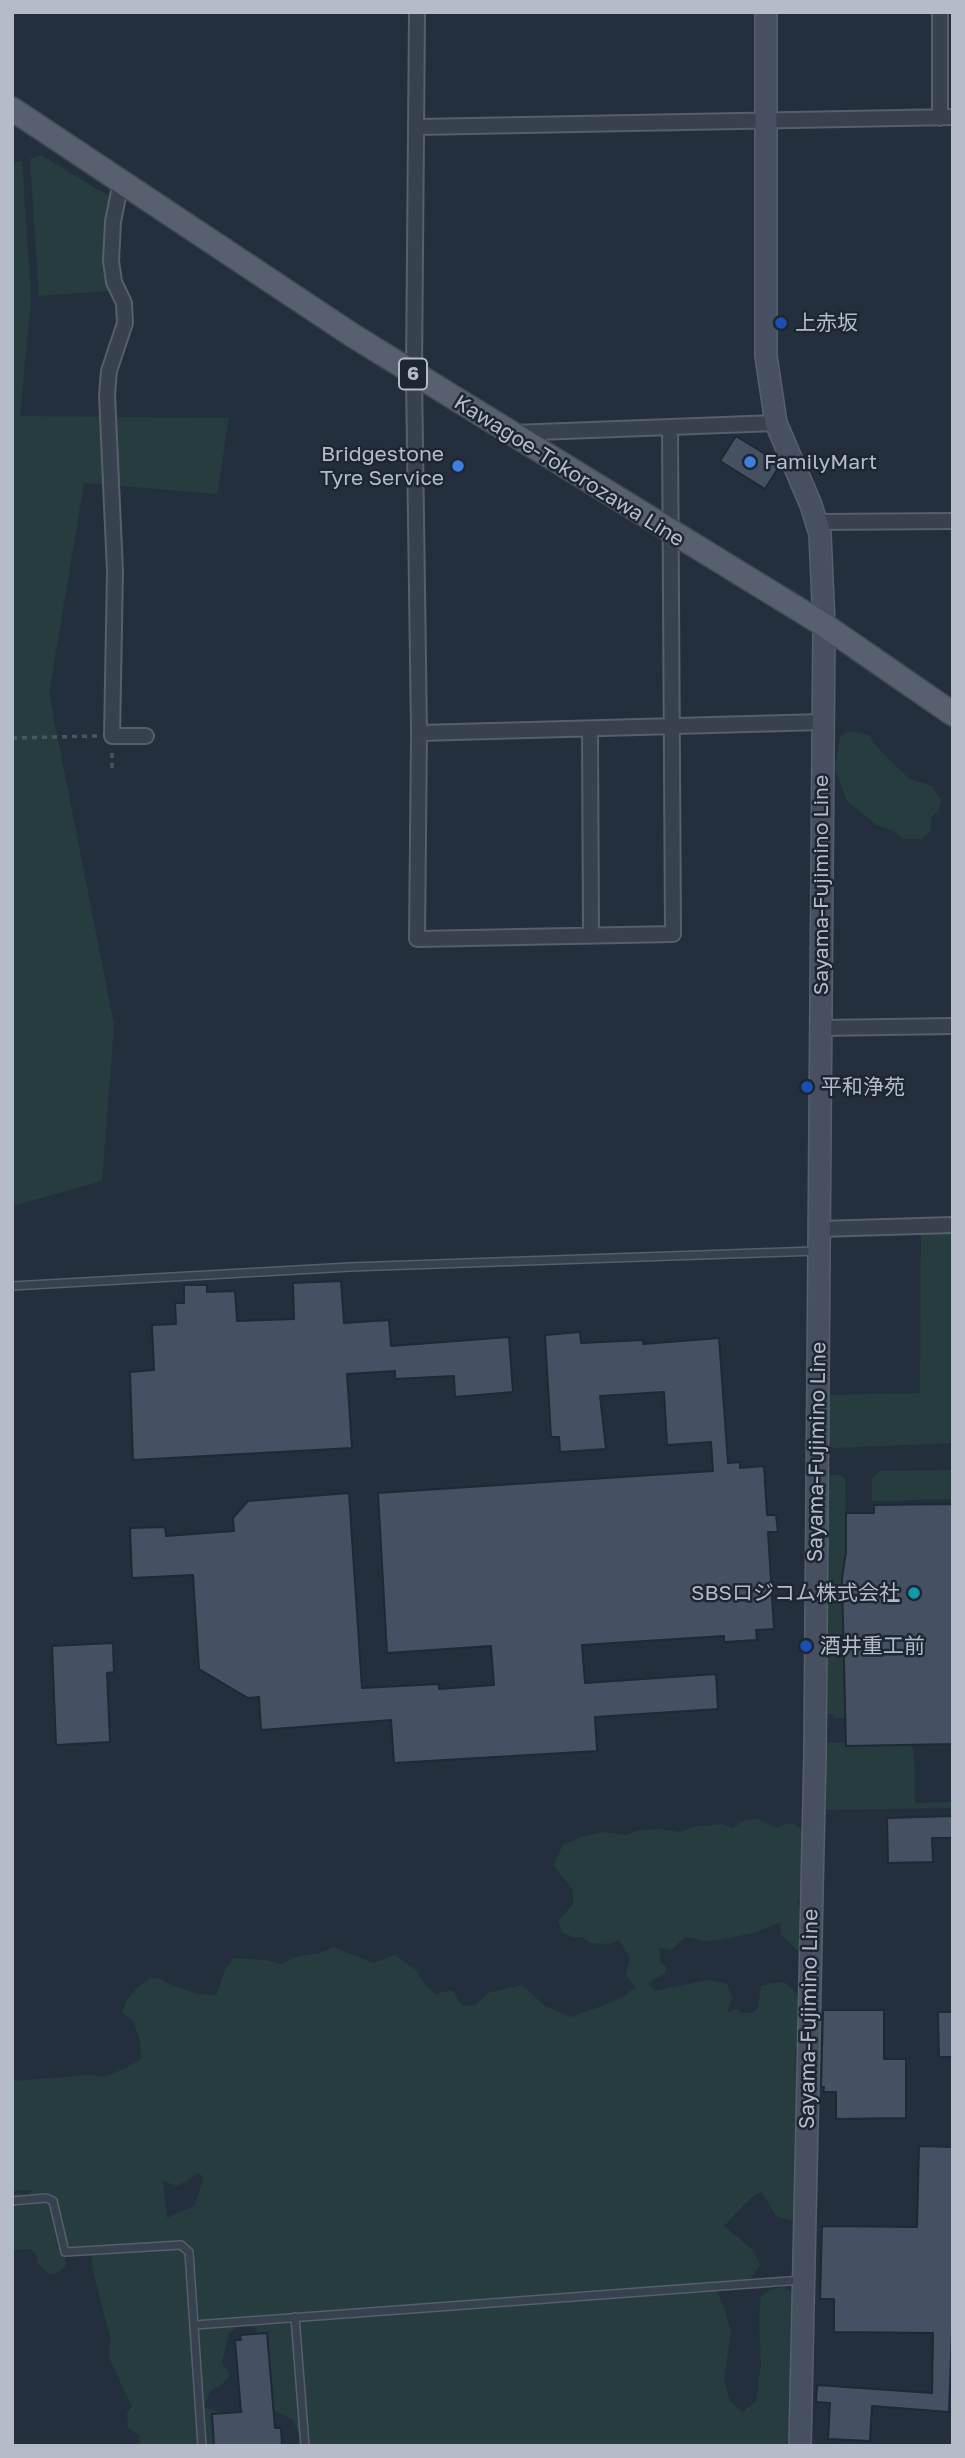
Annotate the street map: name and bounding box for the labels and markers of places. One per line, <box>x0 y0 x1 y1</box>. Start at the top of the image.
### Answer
place label: 上赤坂 <box>795 310 858 336</box>
marker: 上赤坂 <box>773 315 789 331</box>
place label: Bridgestone Tyre Service <box>320 441 444 491</box>
place label: FamilyMart <box>764 449 877 475</box>
marker: FamilyMart <box>742 454 758 470</box>
marker: Bridgestone Tyre Service <box>450 458 466 474</box>
place label: 平和浄苑 <box>821 1074 905 1100</box>
marker: 平和浄苑 <box>799 1079 815 1095</box>
place label: SBSロジコム株式会社 <box>691 1580 900 1606</box>
marker: SBSロジコム株式会社 <box>906 1585 922 1601</box>
place label: 酒井重工前 <box>820 1633 925 1659</box>
marker: 酒井重工前 <box>798 1638 814 1654</box>

